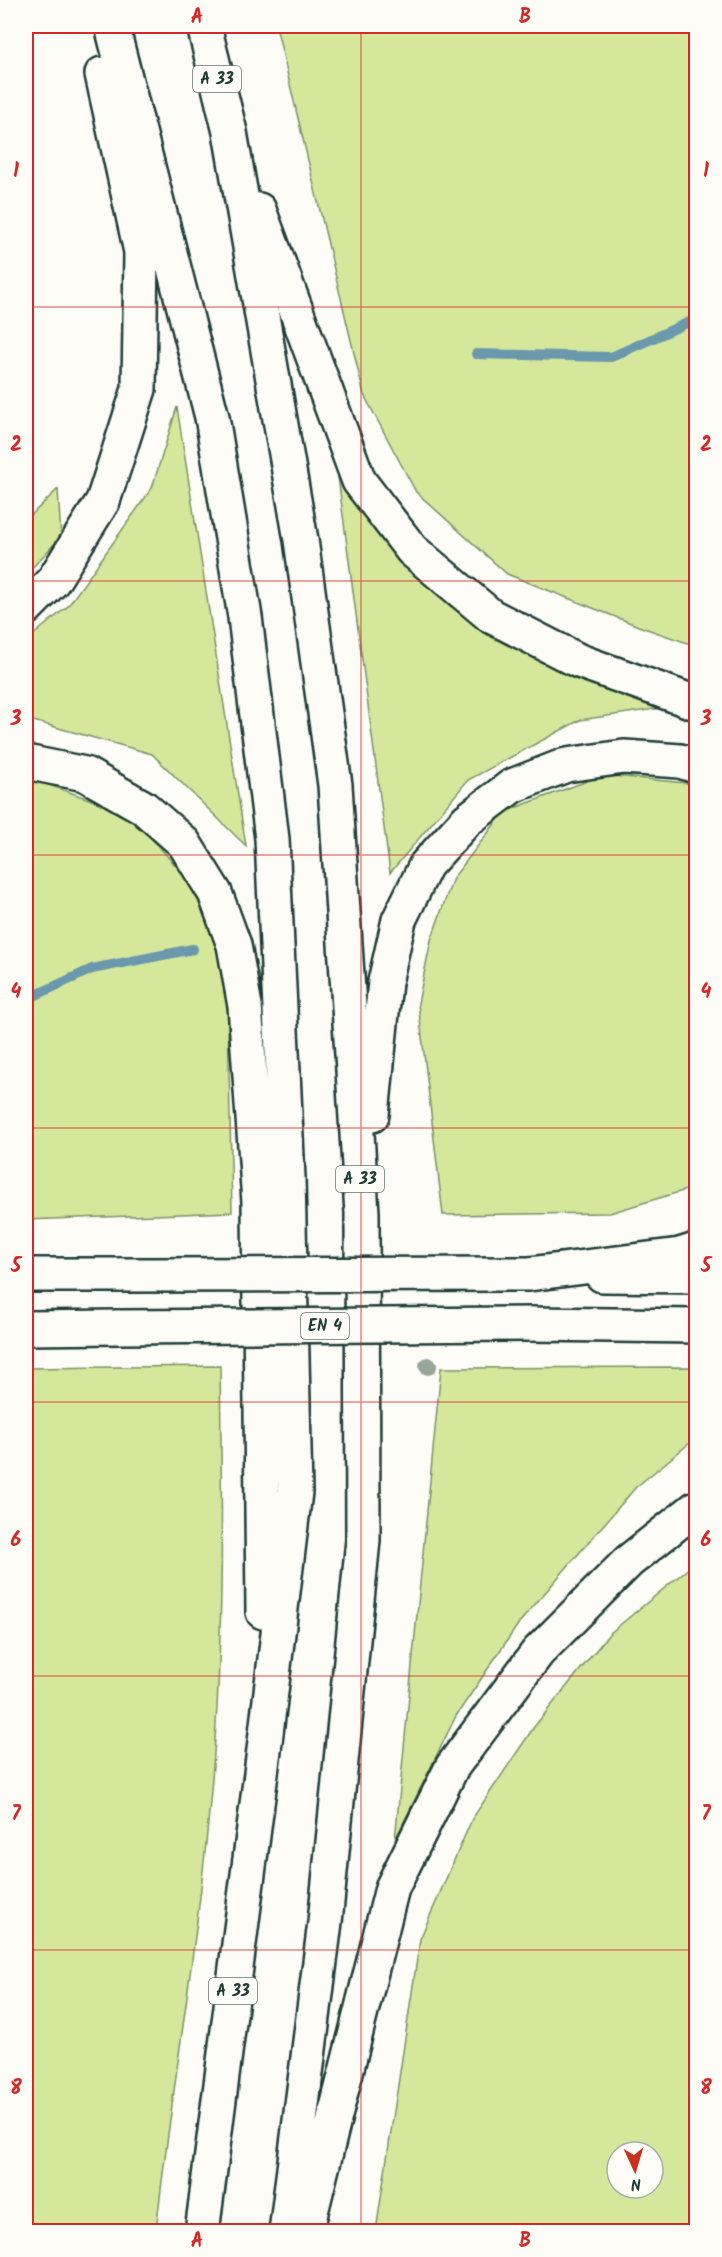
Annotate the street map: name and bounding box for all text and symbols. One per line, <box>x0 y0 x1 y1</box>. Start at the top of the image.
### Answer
text: A <box>191 2 203 34</box>
text: B <box>519 2 531 34</box>
road number: A 33 <box>193 66 241 92</box>
text: 1 <box>13 156 19 188</box>
text: 1 <box>703 156 709 188</box>
text: 2 <box>10 430 22 462</box>
text: 2 <box>700 430 712 462</box>
text: 3 <box>10 704 22 736</box>
text: 3 <box>700 704 712 736</box>
text: 4 <box>11 977 22 1009</box>
text: 4 <box>701 977 712 1009</box>
road number: A 33 <box>336 1166 384 1192</box>
text: 5 <box>10 1251 23 1283</box>
text: 5 <box>700 1251 713 1283</box>
road number: EN 4 <box>301 1313 349 1339</box>
text: 6 <box>11 1525 22 1557</box>
text: 6 <box>701 1525 712 1557</box>
text: 7 <box>11 1799 21 1831</box>
text: 7 <box>701 1799 711 1831</box>
road number: A 33 <box>209 1978 257 2004</box>
text: 8 <box>10 2073 22 2105</box>
text: 8 <box>700 2073 712 2105</box>
north arrow <box>605 2140 665 2200</box>
text: N <box>630 2171 642 2196</box>
text: A <box>191 2226 203 2257</box>
text: B <box>519 2226 531 2257</box>

